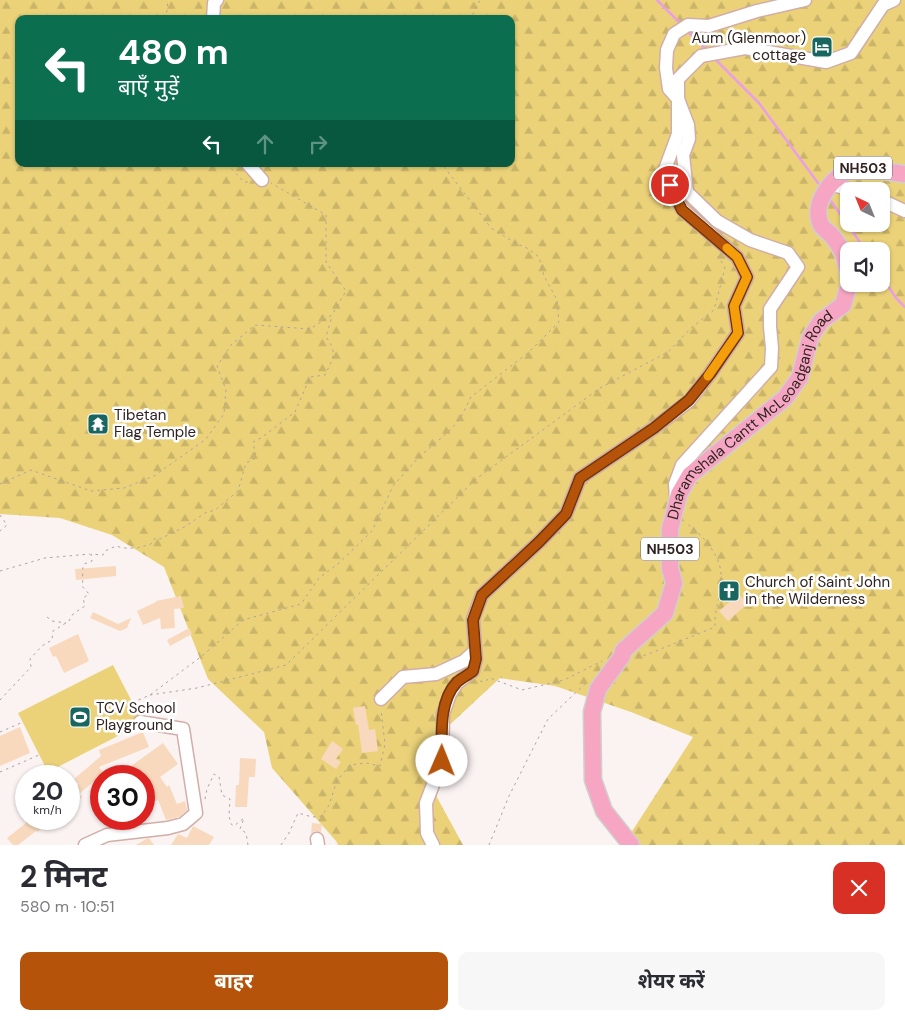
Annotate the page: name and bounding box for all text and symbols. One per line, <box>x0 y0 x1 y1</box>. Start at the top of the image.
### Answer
place label: Aum (Glenmoor) cottage <box>692 28 806 65</box>
text: 480 m <box>118 29 229 75</box>
icon: left <box>35 35 100 100</box>
hotel icon: Aum (Glenmoor) cottage <box>810 35 834 59</box>
text: बाएँ मुड़ें <box>118 73 179 102</box>
icon: left <box>198 130 226 158</box>
icon: ahead <box>251 130 279 158</box>
icon: right <box>304 130 332 158</box>
road number: NH503 <box>834 156 892 180</box>
pin <box>649 164 691 206</box>
icon: arrive <box>656 171 684 199</box>
north arrow <box>840 182 890 232</box>
map controls <box>840 182 890 292</box>
button: sound <box>840 242 890 292</box>
street label: Dharamshala Cantt McLeoadganj Road <box>663 306 837 522</box>
place label: Tibetan Flag Temple <box>114 405 196 442</box>
temple icon: Tibetan Flag Temple <box>86 412 110 436</box>
road number: NH503 <box>641 538 699 560</box>
place label: Church of Saint John in the Wilderness <box>745 572 890 609</box>
church icon: Church of Saint John in the Wilderness <box>717 579 741 603</box>
place label: TCV School Playground <box>96 698 176 735</box>
sports icon: TCV School Playground <box>68 705 92 729</box>
position arrow <box>415 734 467 786</box>
speed limit sign: 30 <box>90 765 155 830</box>
text: 20 <box>32 775 63 808</box>
text: km/h <box>33 802 62 818</box>
text: 2 मिनट <box>20 857 107 896</box>
button: close <box>833 862 885 914</box>
text: 580 m · 10:51 <box>20 896 115 917</box>
button: बाहर <box>20 952 448 1010</box>
button: शेयर करें <box>458 952 885 1010</box>

